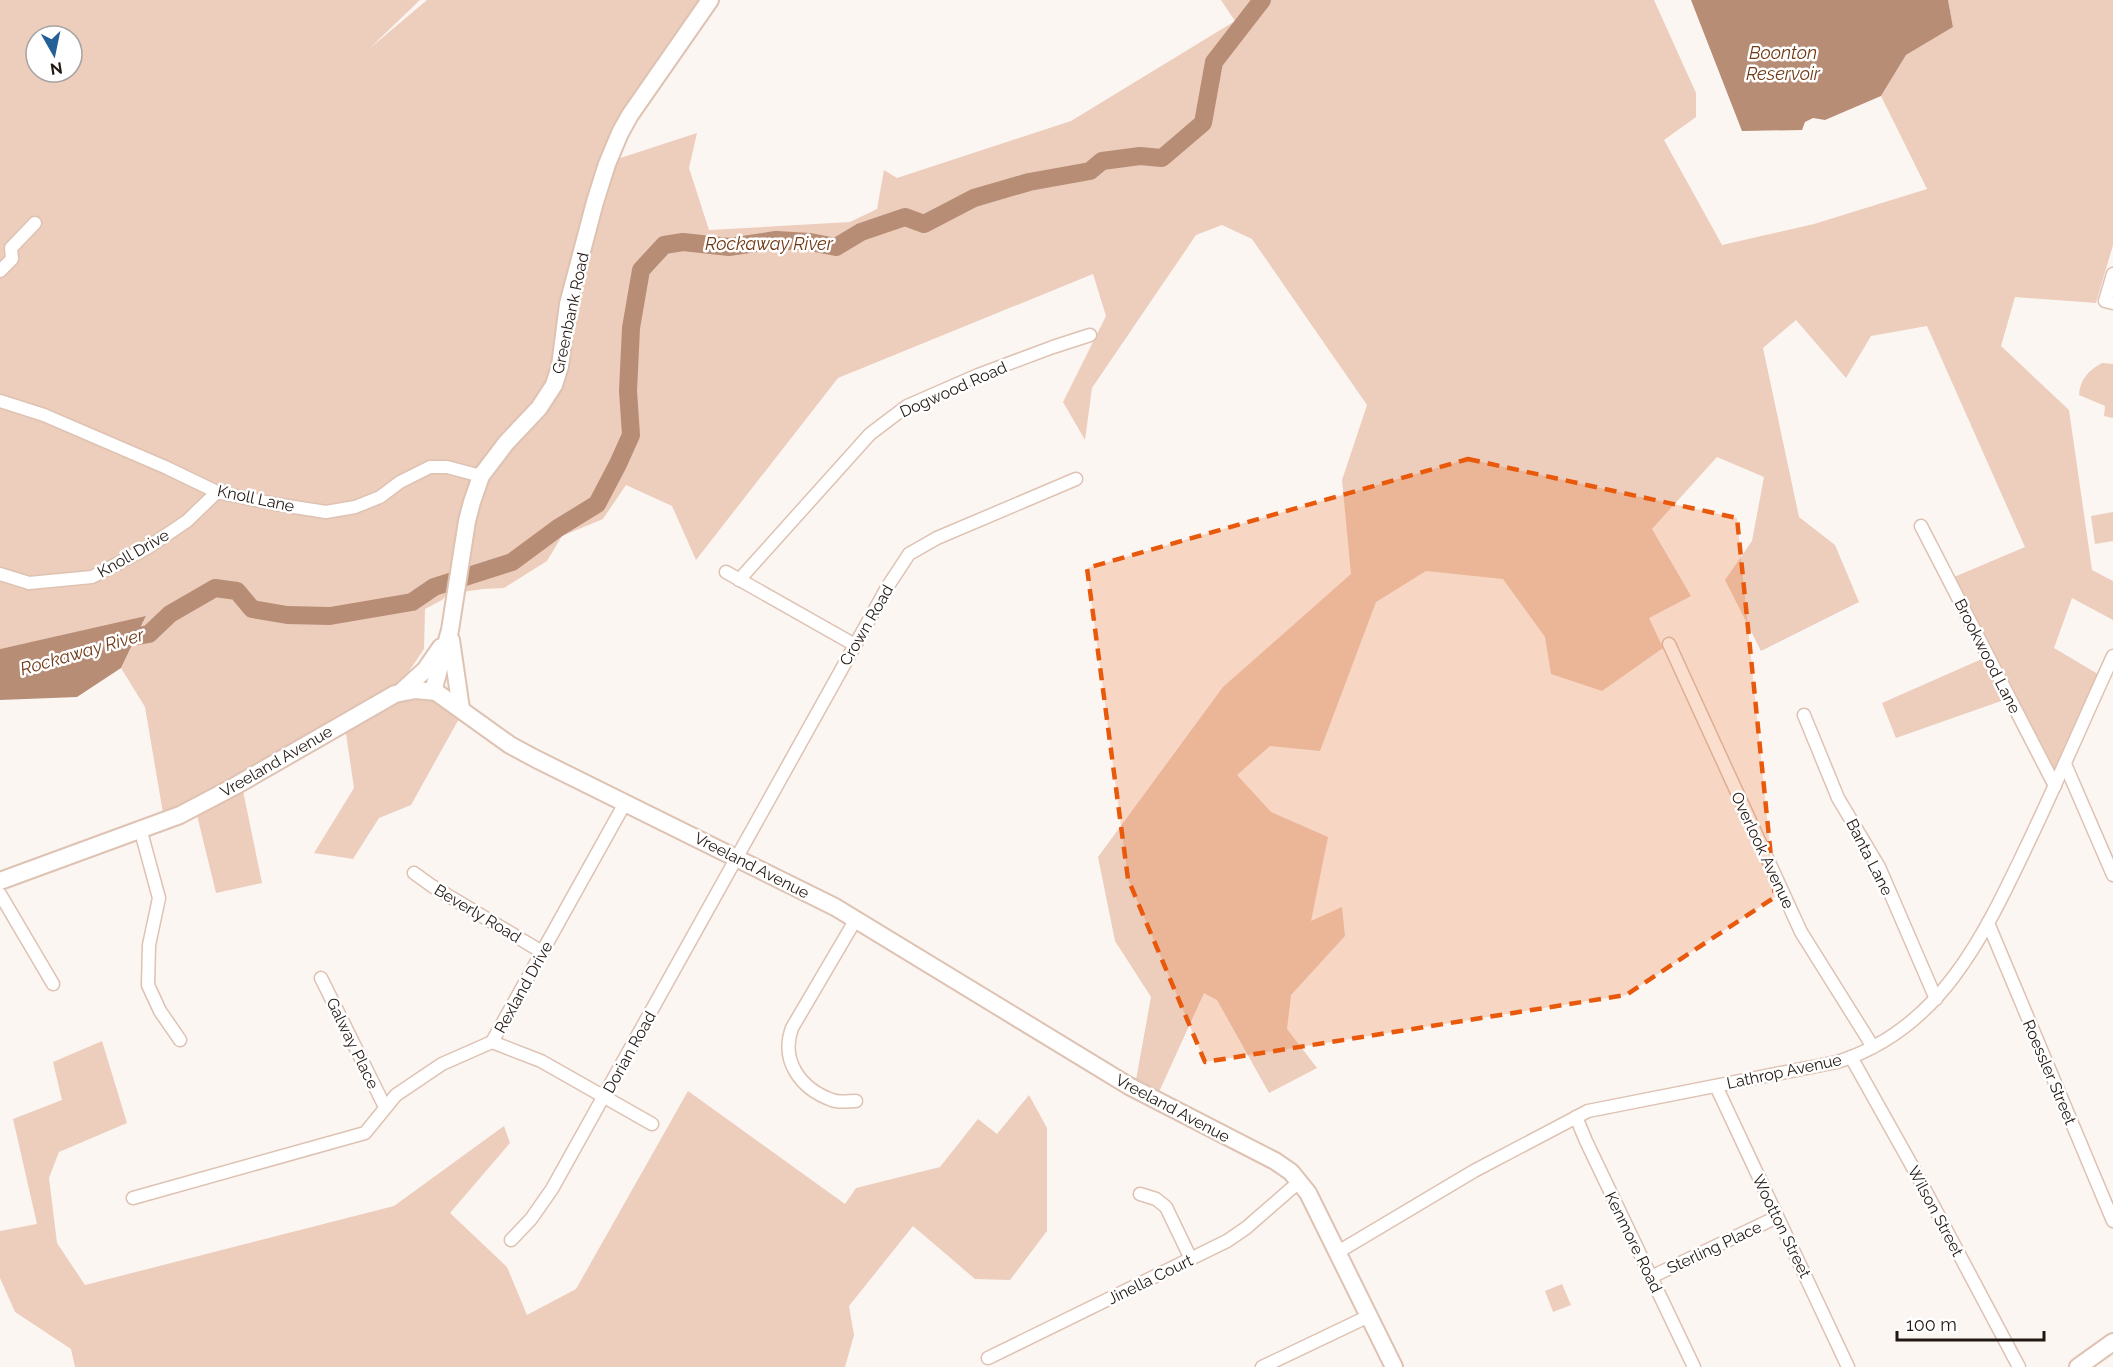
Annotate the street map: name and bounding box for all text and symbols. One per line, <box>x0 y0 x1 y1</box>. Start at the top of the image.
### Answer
north arrow <box>24 24 84 84</box>
water label: Boonton Reservoir <box>1746 42 1821 84</box>
text: N <box>49 58 64 79</box>
water label: Rockaway River <box>705 233 834 254</box>
street label: Greenbank Road <box>548 251 593 376</box>
street label: Dogwood Road <box>897 357 1010 422</box>
street label: Knoll Lane <box>216 481 296 516</box>
street label: Knoll Drive <box>94 525 172 582</box>
street label: Crown Road <box>836 581 897 669</box>
street label: Brookwood Lane <box>1950 596 2025 717</box>
water label: Rockaway River <box>18 624 147 679</box>
street label: Vreeland Avenue <box>217 722 336 801</box>
street label: Overlook Avenue <box>1727 789 1798 912</box>
street label: Banta Lane <box>1842 816 1897 899</box>
street label: Vreeland Avenue <box>691 828 812 903</box>
street label: Beverly Road <box>431 880 525 947</box>
street label: Rexland Drive <box>490 938 556 1036</box>
street label: Galway Place <box>322 995 383 1092</box>
street label: Dorian Road <box>599 1008 660 1096</box>
street label: Roessler Street <box>2019 1017 2080 1128</box>
street label: Lathrop Avenue <box>1725 1050 1843 1093</box>
street label: Vreeland Avenue <box>1112 1070 1233 1147</box>
street label: Wilson Street <box>1904 1163 1968 1260</box>
street label: Wootton Street <box>1748 1172 1815 1281</box>
street label: Kenmore Road <box>1601 1189 1666 1296</box>
street label: Sterling Place <box>1664 1217 1764 1278</box>
street label: Jinella Court <box>1105 1250 1196 1308</box>
scale bar <box>1897 1304 2044 1342</box>
text: 100 m <box>1906 1314 1957 1335</box>

